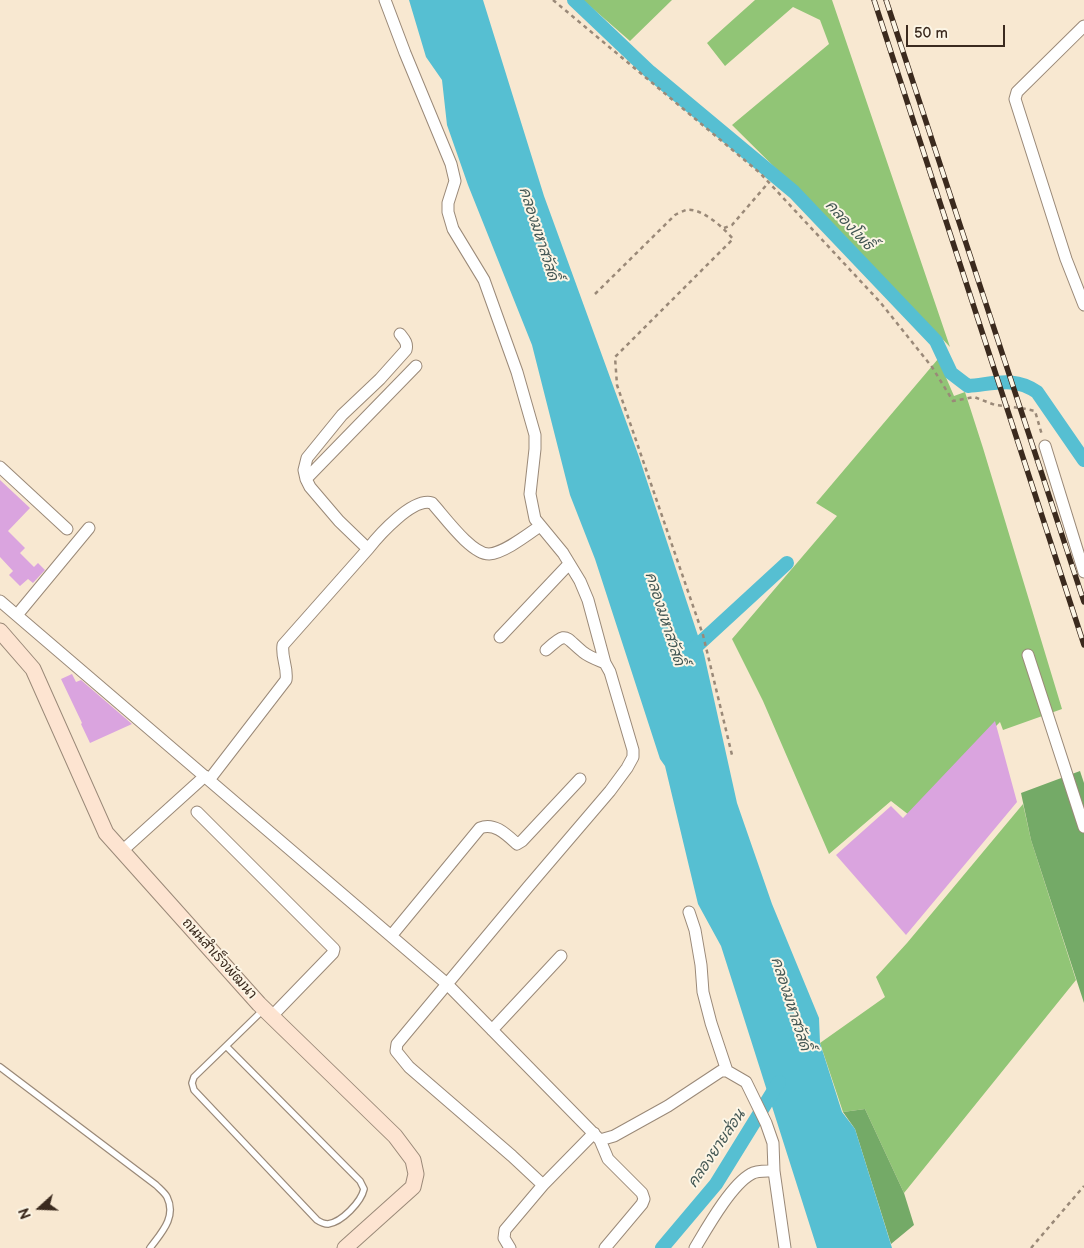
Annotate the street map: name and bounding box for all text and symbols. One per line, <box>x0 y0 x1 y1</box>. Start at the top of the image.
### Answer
scale bar <box>909 15 1008 47</box>
text: 50 m <box>914 24 948 43</box>
water label: คลองมหาสวัสดิ์ <box>514 185 562 283</box>
water label: คลองโพธิ์ <box>821 197 877 255</box>
water label: คลองมหาสวัสดิ์ <box>640 570 688 668</box>
street label: ถนนสำเร็จพัฒนา <box>178 915 260 1003</box>
water label: คลองมหาสวัสดิ์ <box>766 955 814 1053</box>
water label: คลองยายส่อน <box>684 1107 750 1191</box>
north arrow <box>15 1183 65 1233</box>
text: N <box>16 1205 35 1221</box>

